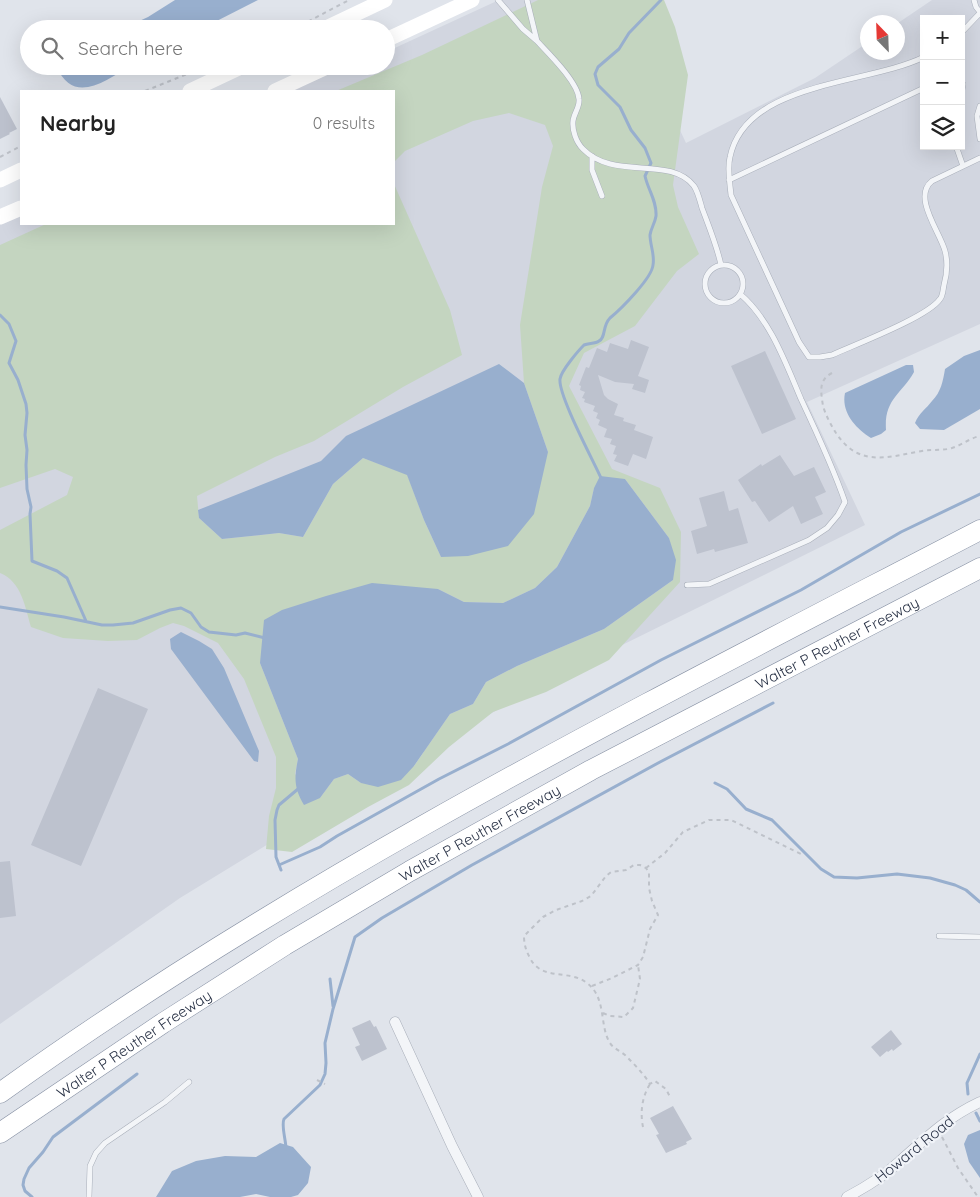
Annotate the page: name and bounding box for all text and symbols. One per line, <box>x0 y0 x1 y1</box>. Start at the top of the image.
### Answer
north arrow <box>860 15 905 60</box>
map controls <box>920 15 965 150</box>
button: + <box>920 15 965 60</box>
search box <box>20 20 395 75</box>
icon: search <box>38 34 66 62</box>
text: Search here <box>78 36 183 60</box>
button: − <box>920 60 965 105</box>
button: layers <box>920 105 965 150</box>
text: Nearby <box>40 110 116 136</box>
text: 0 results <box>313 113 375 133</box>
street label: Walter P Reuther Freeway <box>752 592 922 693</box>
street label: Walter P Reuther Freeway <box>395 780 563 885</box>
street label: Walter P Reuther Freeway <box>53 985 215 1102</box>
street label: Howard Road <box>871 1111 957 1187</box>

